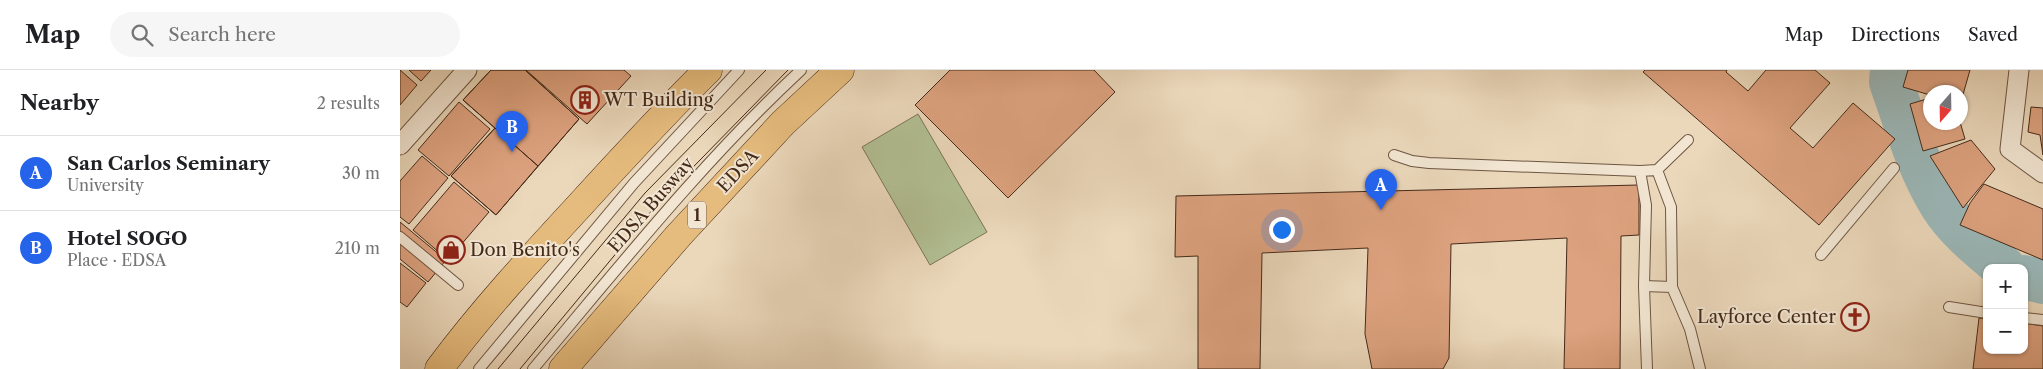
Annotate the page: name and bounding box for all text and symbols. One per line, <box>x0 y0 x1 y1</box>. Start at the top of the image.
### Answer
search box <box>110 12 460 57</box>
text: Map <box>25 20 80 49</box>
icon: search <box>128 21 156 49</box>
text: Search here <box>168 23 276 46</box>
text: Map <box>1784 24 1823 46</box>
text: Directions <box>1851 24 1940 46</box>
text: Saved <box>1968 24 2018 46</box>
building icon: WT Building <box>570 85 600 115</box>
north arrow <box>1923 85 1968 130</box>
place label: WT Building <box>603 89 714 111</box>
text: Nearby <box>20 90 99 115</box>
text: 2 results <box>317 93 380 113</box>
pin: B <box>496 111 528 152</box>
street label: EDSA <box>713 144 764 197</box>
text: San Carlos Seminary <box>67 152 270 175</box>
street label: EDSA Busway <box>603 152 699 257</box>
text: A <box>30 163 42 183</box>
text: 30 m <box>342 163 380 183</box>
pin: A <box>1365 169 1397 210</box>
text: University <box>67 175 144 195</box>
road number: 1 <box>688 202 706 228</box>
your location <box>1269 217 1295 243</box>
text: Hotel SOGO <box>67 227 187 250</box>
shop icon: Don Benito's <box>436 235 466 265</box>
text: B <box>30 238 42 258</box>
text: 210 m <box>335 238 380 258</box>
place label: Don Benito's <box>470 239 580 261</box>
text: Place · EDSA <box>67 250 166 270</box>
map controls <box>1983 264 2028 354</box>
button: + <box>1983 264 2028 309</box>
church icon: Layforce Center <box>1840 302 1870 332</box>
place label: Layforce Center <box>1697 306 1836 328</box>
button: − <box>1983 309 2028 354</box>

